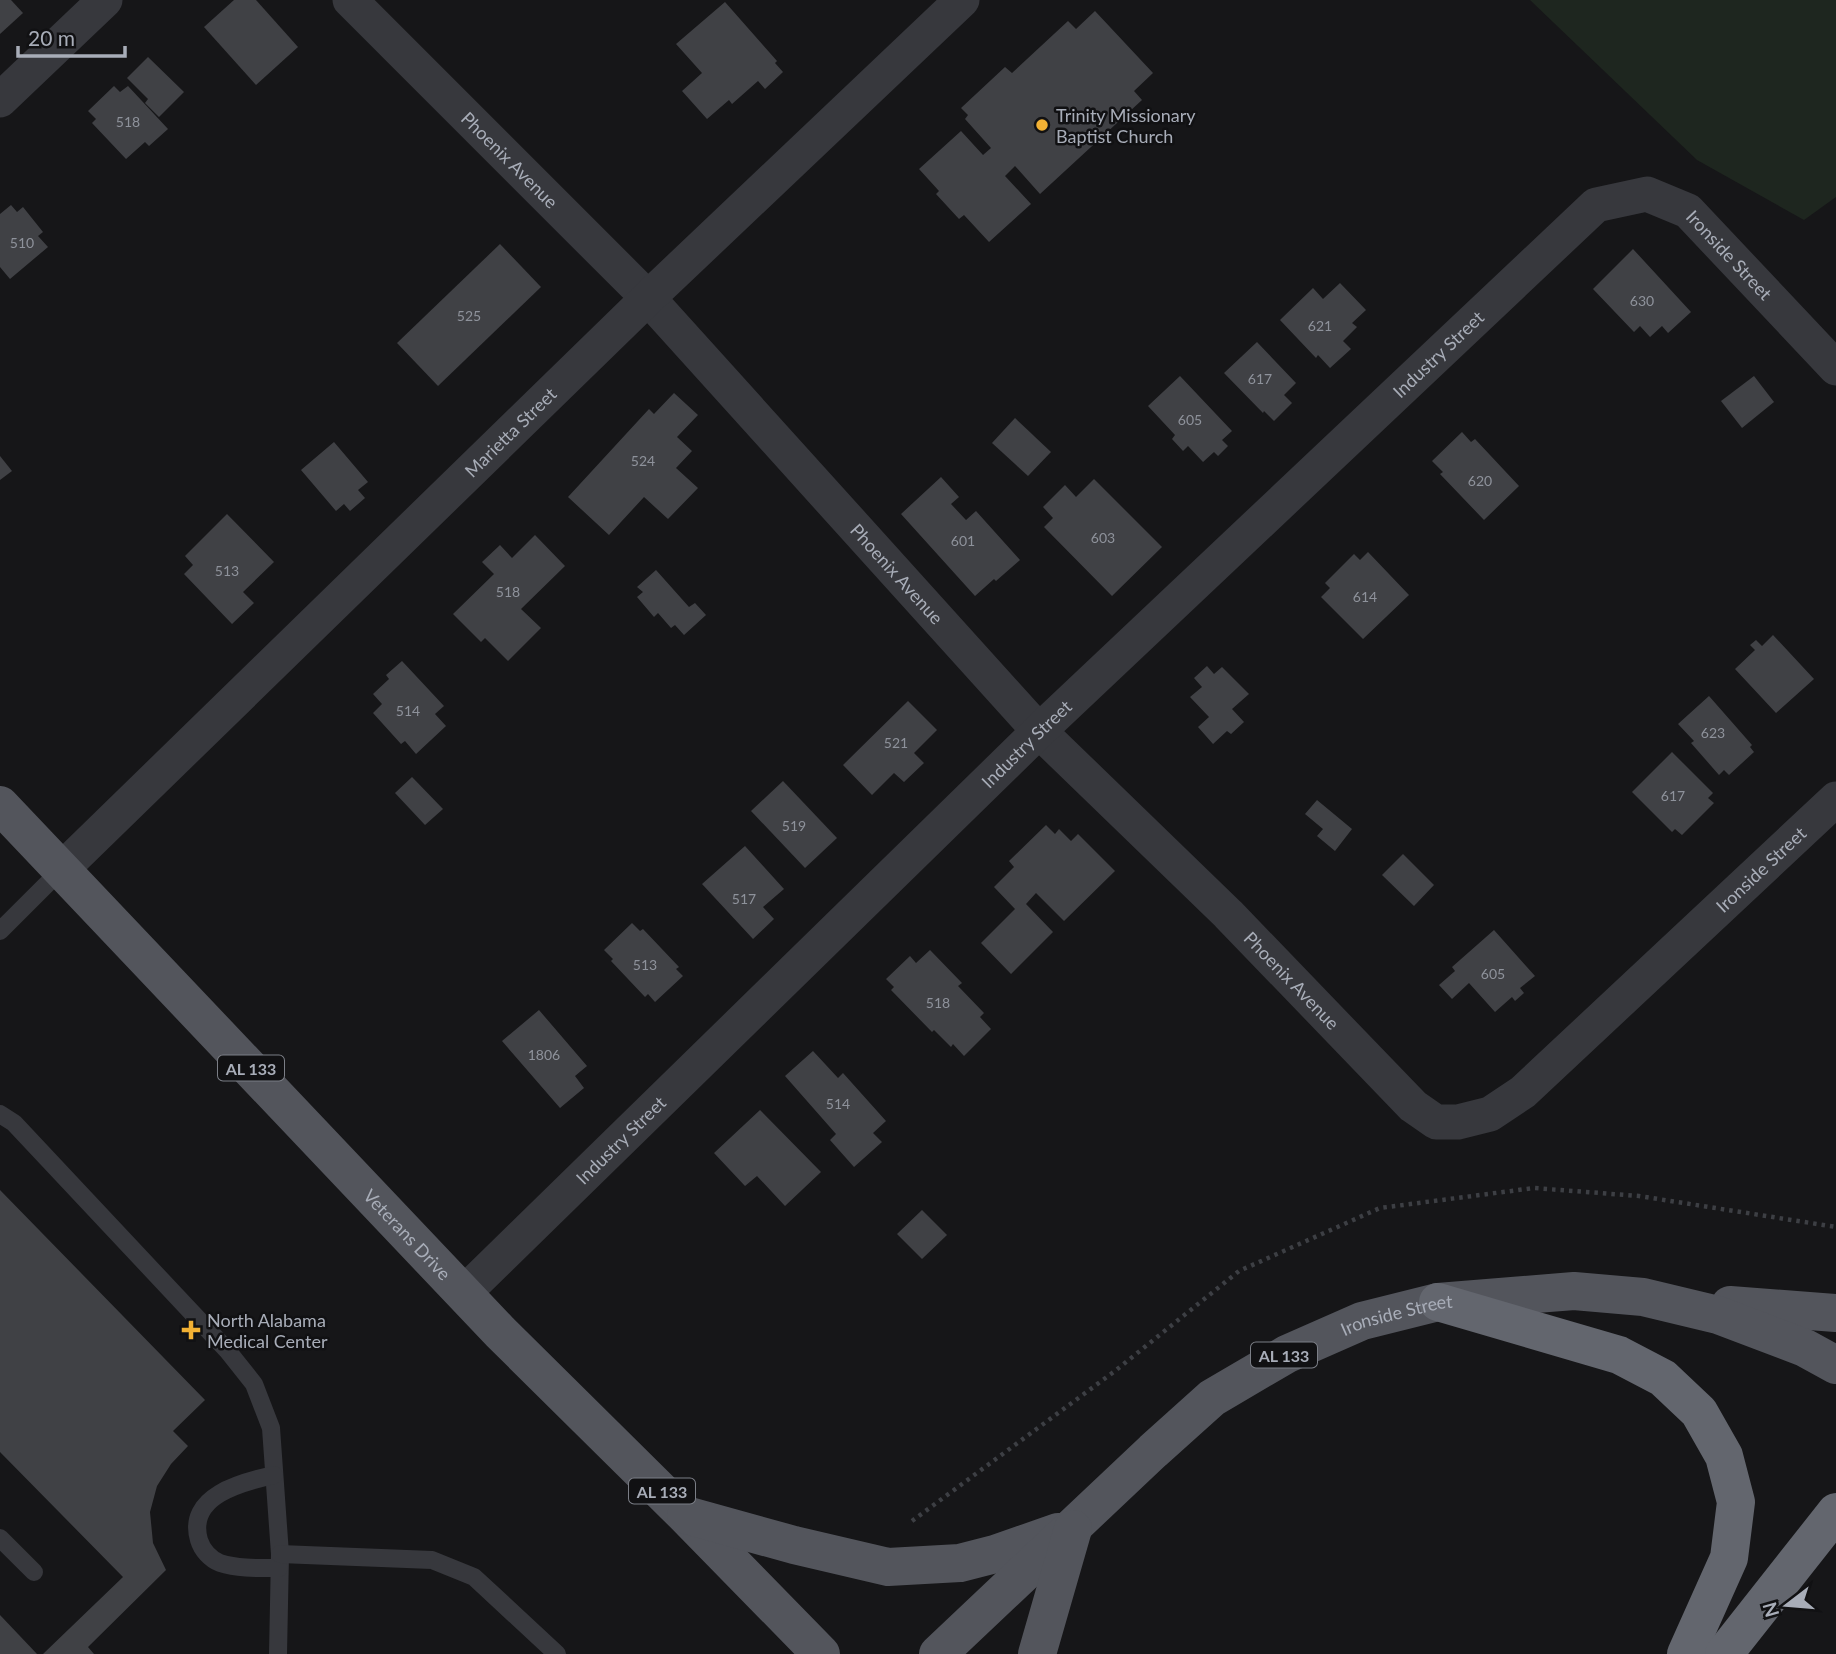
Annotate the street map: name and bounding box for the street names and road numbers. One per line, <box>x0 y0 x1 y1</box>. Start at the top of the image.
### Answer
street label: Phoenix Avenue <box>457 107 563 213</box>
street label: Ironside Street <box>1682 205 1777 305</box>
street label: Industry Street <box>1388 306 1489 402</box>
street label: Marietta Street <box>460 382 561 482</box>
street label: Phoenix Avenue <box>846 519 948 628</box>
street label: Industry Street <box>977 695 1076 792</box>
street label: Ironside Street <box>1711 822 1811 917</box>
street label: Phoenix Avenue <box>1240 927 1344 1034</box>
road number: AL 133 <box>218 1056 284 1080</box>
street label: Industry Street <box>571 1091 670 1189</box>
street label: Veterans Drive <box>359 1184 456 1284</box>
street label: Ironside Street <box>1337 1290 1454 1340</box>
road number: AL 133 <box>1251 1343 1317 1368</box>
road number: AL 133 <box>629 1478 695 1504</box>

